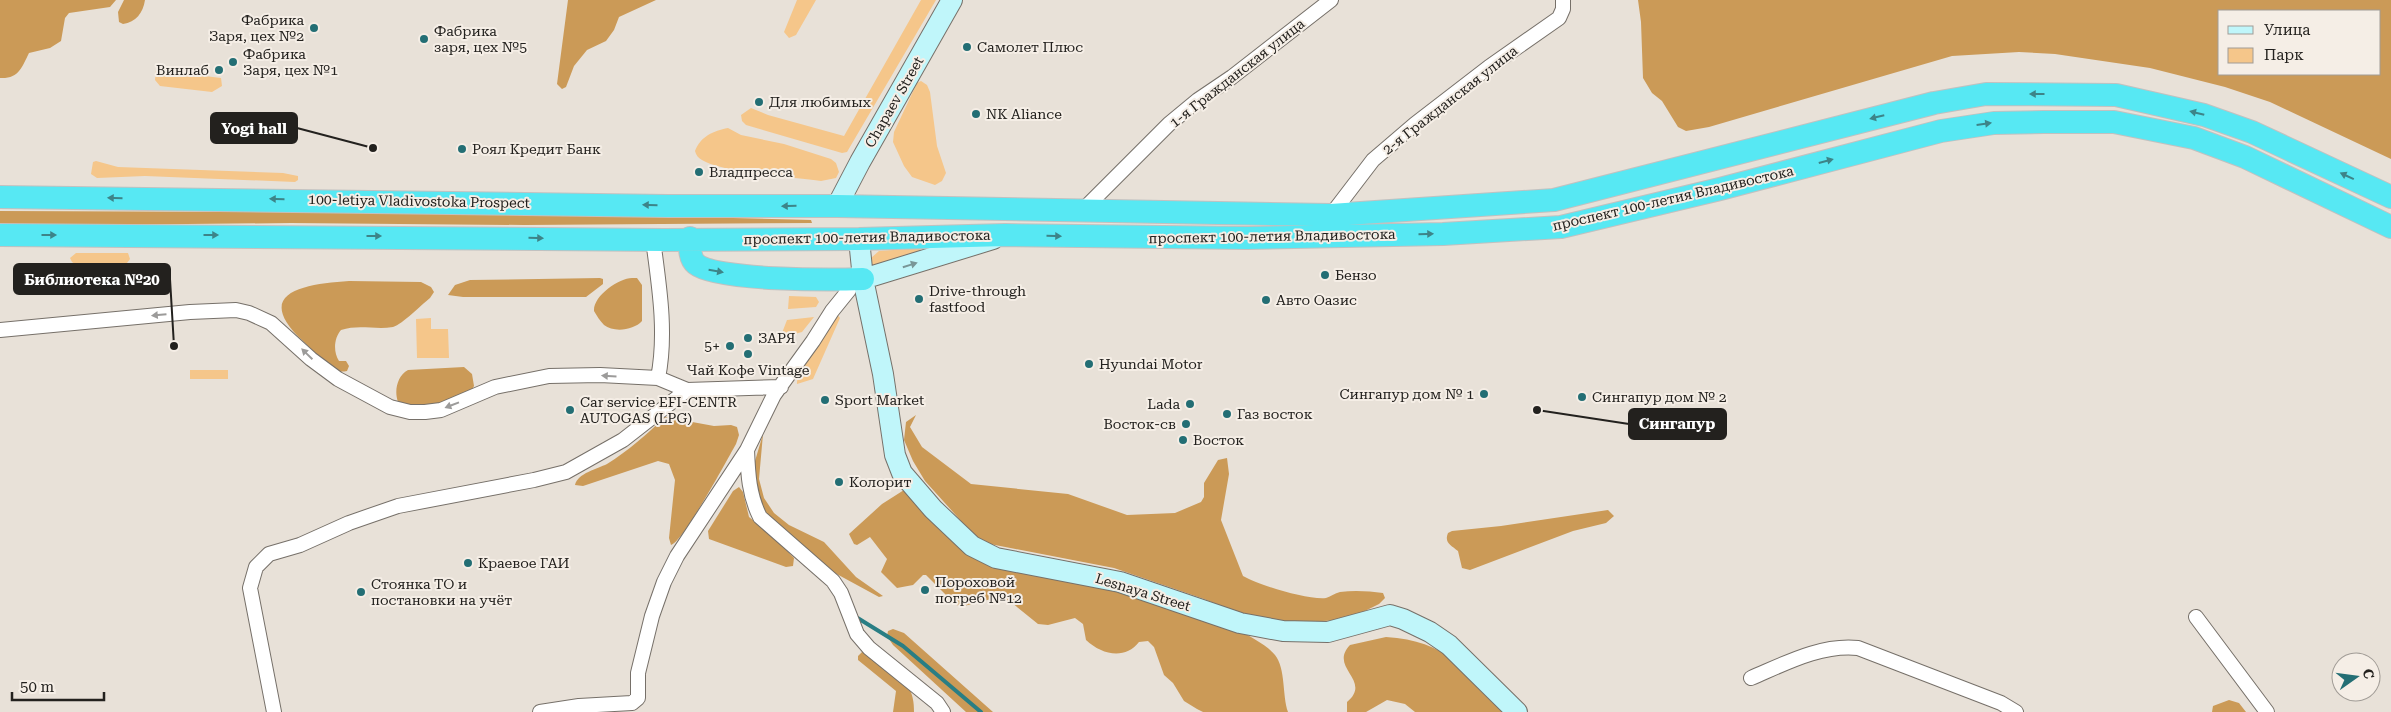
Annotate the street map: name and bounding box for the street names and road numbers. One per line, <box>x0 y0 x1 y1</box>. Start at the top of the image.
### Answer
street label: 1-я Гражданская улица <box>1166 15 1308 131</box>
street label: 2-я Гражданская улица <box>1379 42 1521 158</box>
street label: Chapaev Street <box>861 54 927 150</box>
street label: проспект 100-летия Владивостока <box>1551 162 1796 234</box>
street label: 100-letiya Vladivostoka Prospect <box>308 191 530 211</box>
street label: проспект 100-летия Владивостока <box>1148 226 1396 246</box>
street label: проспект 100-летия Владивостока <box>743 227 991 247</box>
street label: Lesnaya Street <box>1094 570 1192 614</box>

